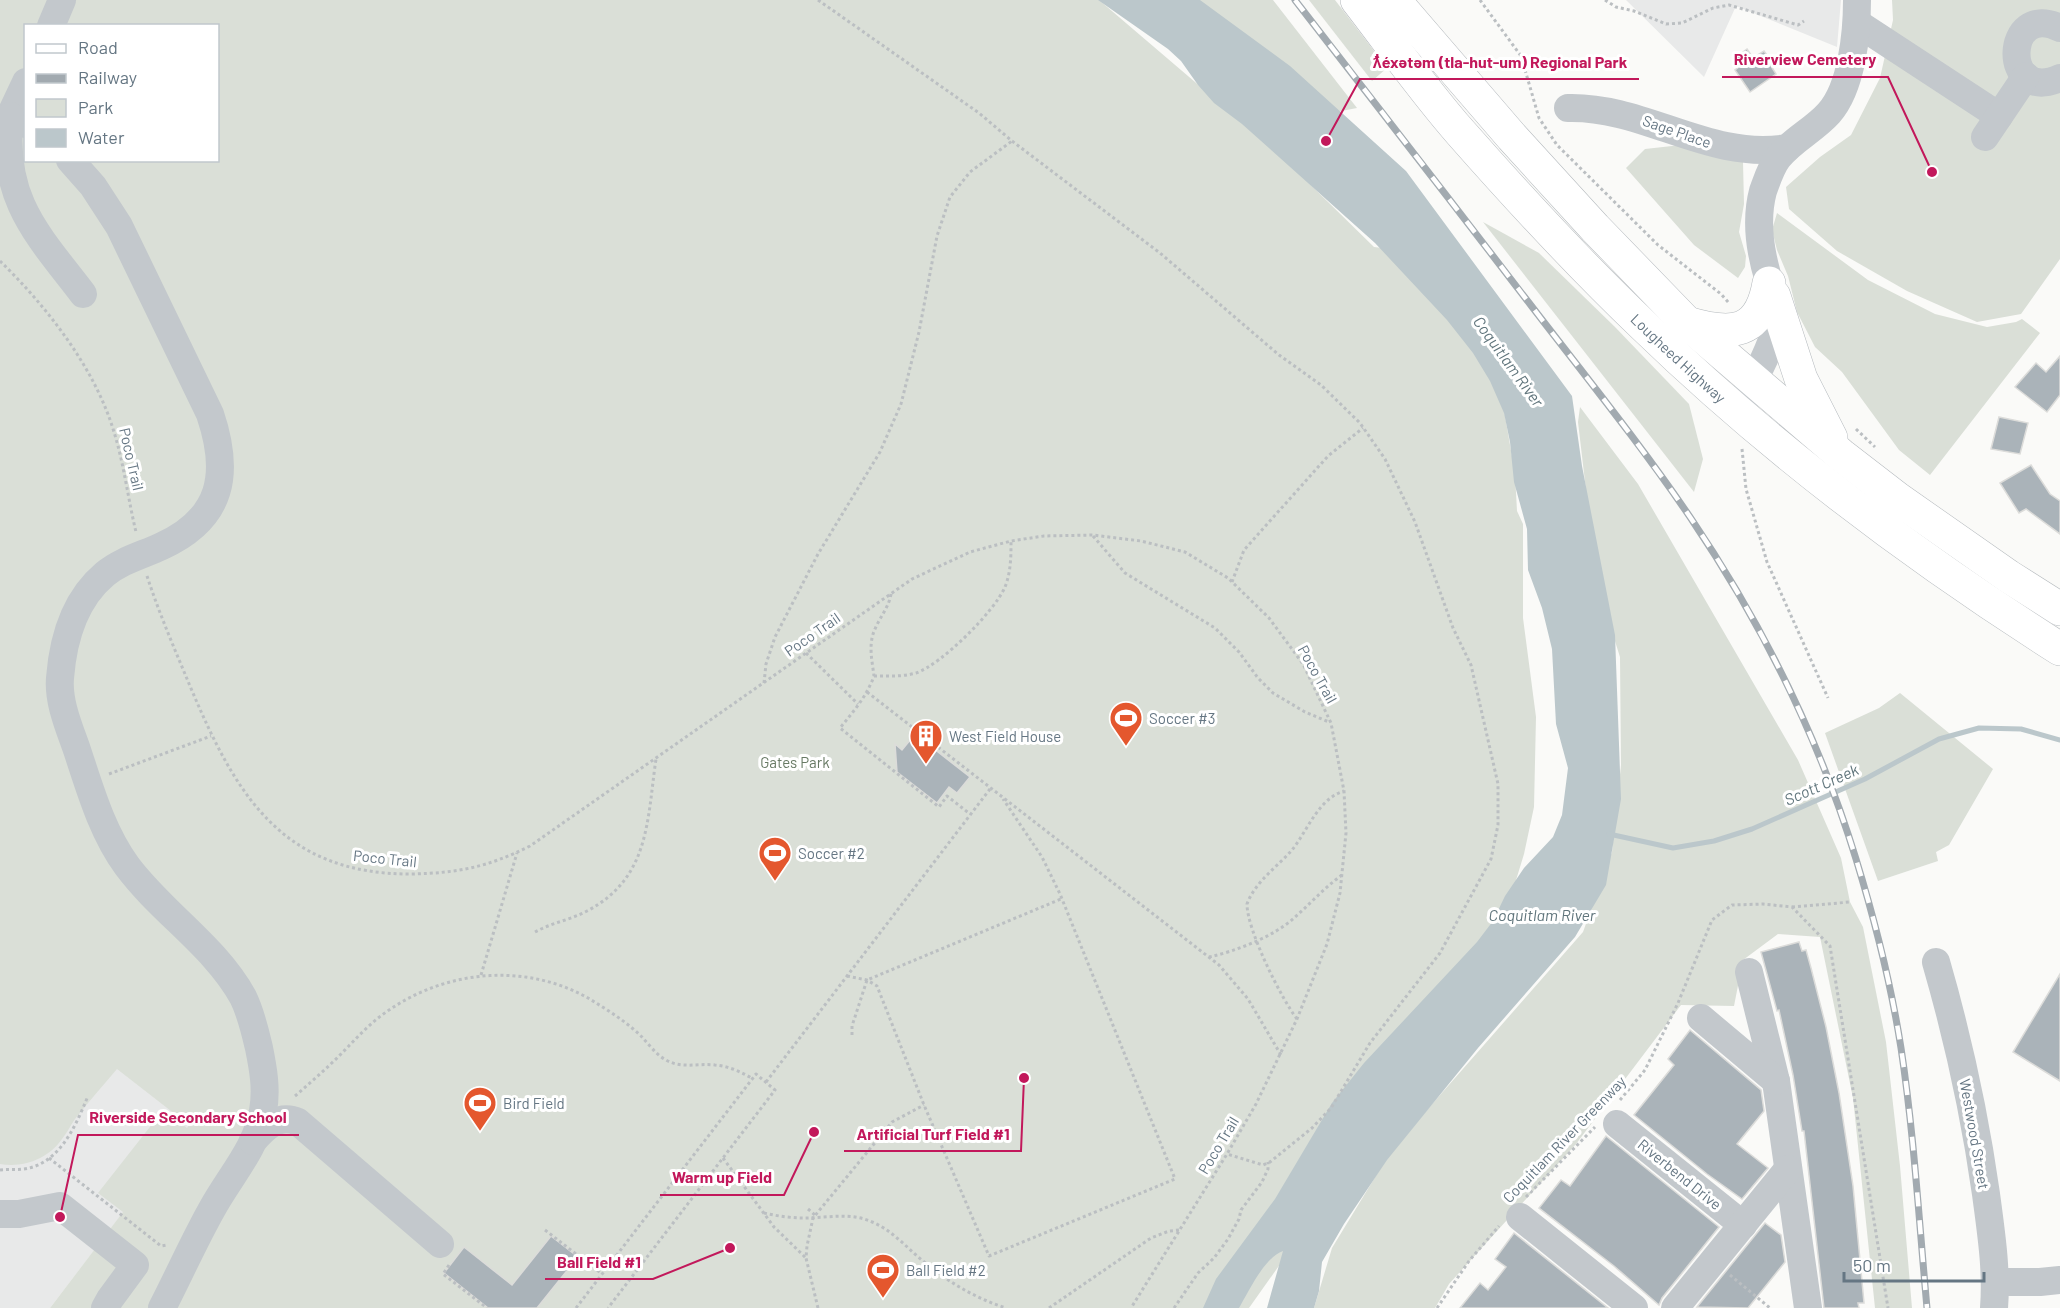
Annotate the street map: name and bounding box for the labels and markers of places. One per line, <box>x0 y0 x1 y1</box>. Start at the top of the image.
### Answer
callout: Riverview Cemetery <box>1722 43 1888 77</box>
callout: ƛ̓éxətəm (tla-hut-um) Regional Park <box>1360 45 1639 79</box>
sports icon: Soccer #3 <box>1108 700 1144 747</box>
place label: Soccer #3 <box>1149 709 1216 727</box>
building icon: West Field House <box>908 718 944 765</box>
place label: West Field House <box>949 727 1061 745</box>
sports icon: Soccer #2 <box>757 835 793 882</box>
place label: Soccer #2 <box>798 844 865 862</box>
sports icon: Bird Field <box>462 1085 498 1132</box>
place label: Bird Field <box>503 1094 565 1112</box>
callout: Riverside Secondary School <box>78 1101 299 1135</box>
callout: Artificial Turf Field #1 <box>844 1117 1021 1151</box>
callout: Warm up Field <box>660 1161 784 1195</box>
callout: Ball Field #1 <box>545 1245 653 1279</box>
sports icon: Ball Field #2 <box>865 1252 901 1299</box>
place label: Ball Field #2 <box>906 1261 986 1279</box>

